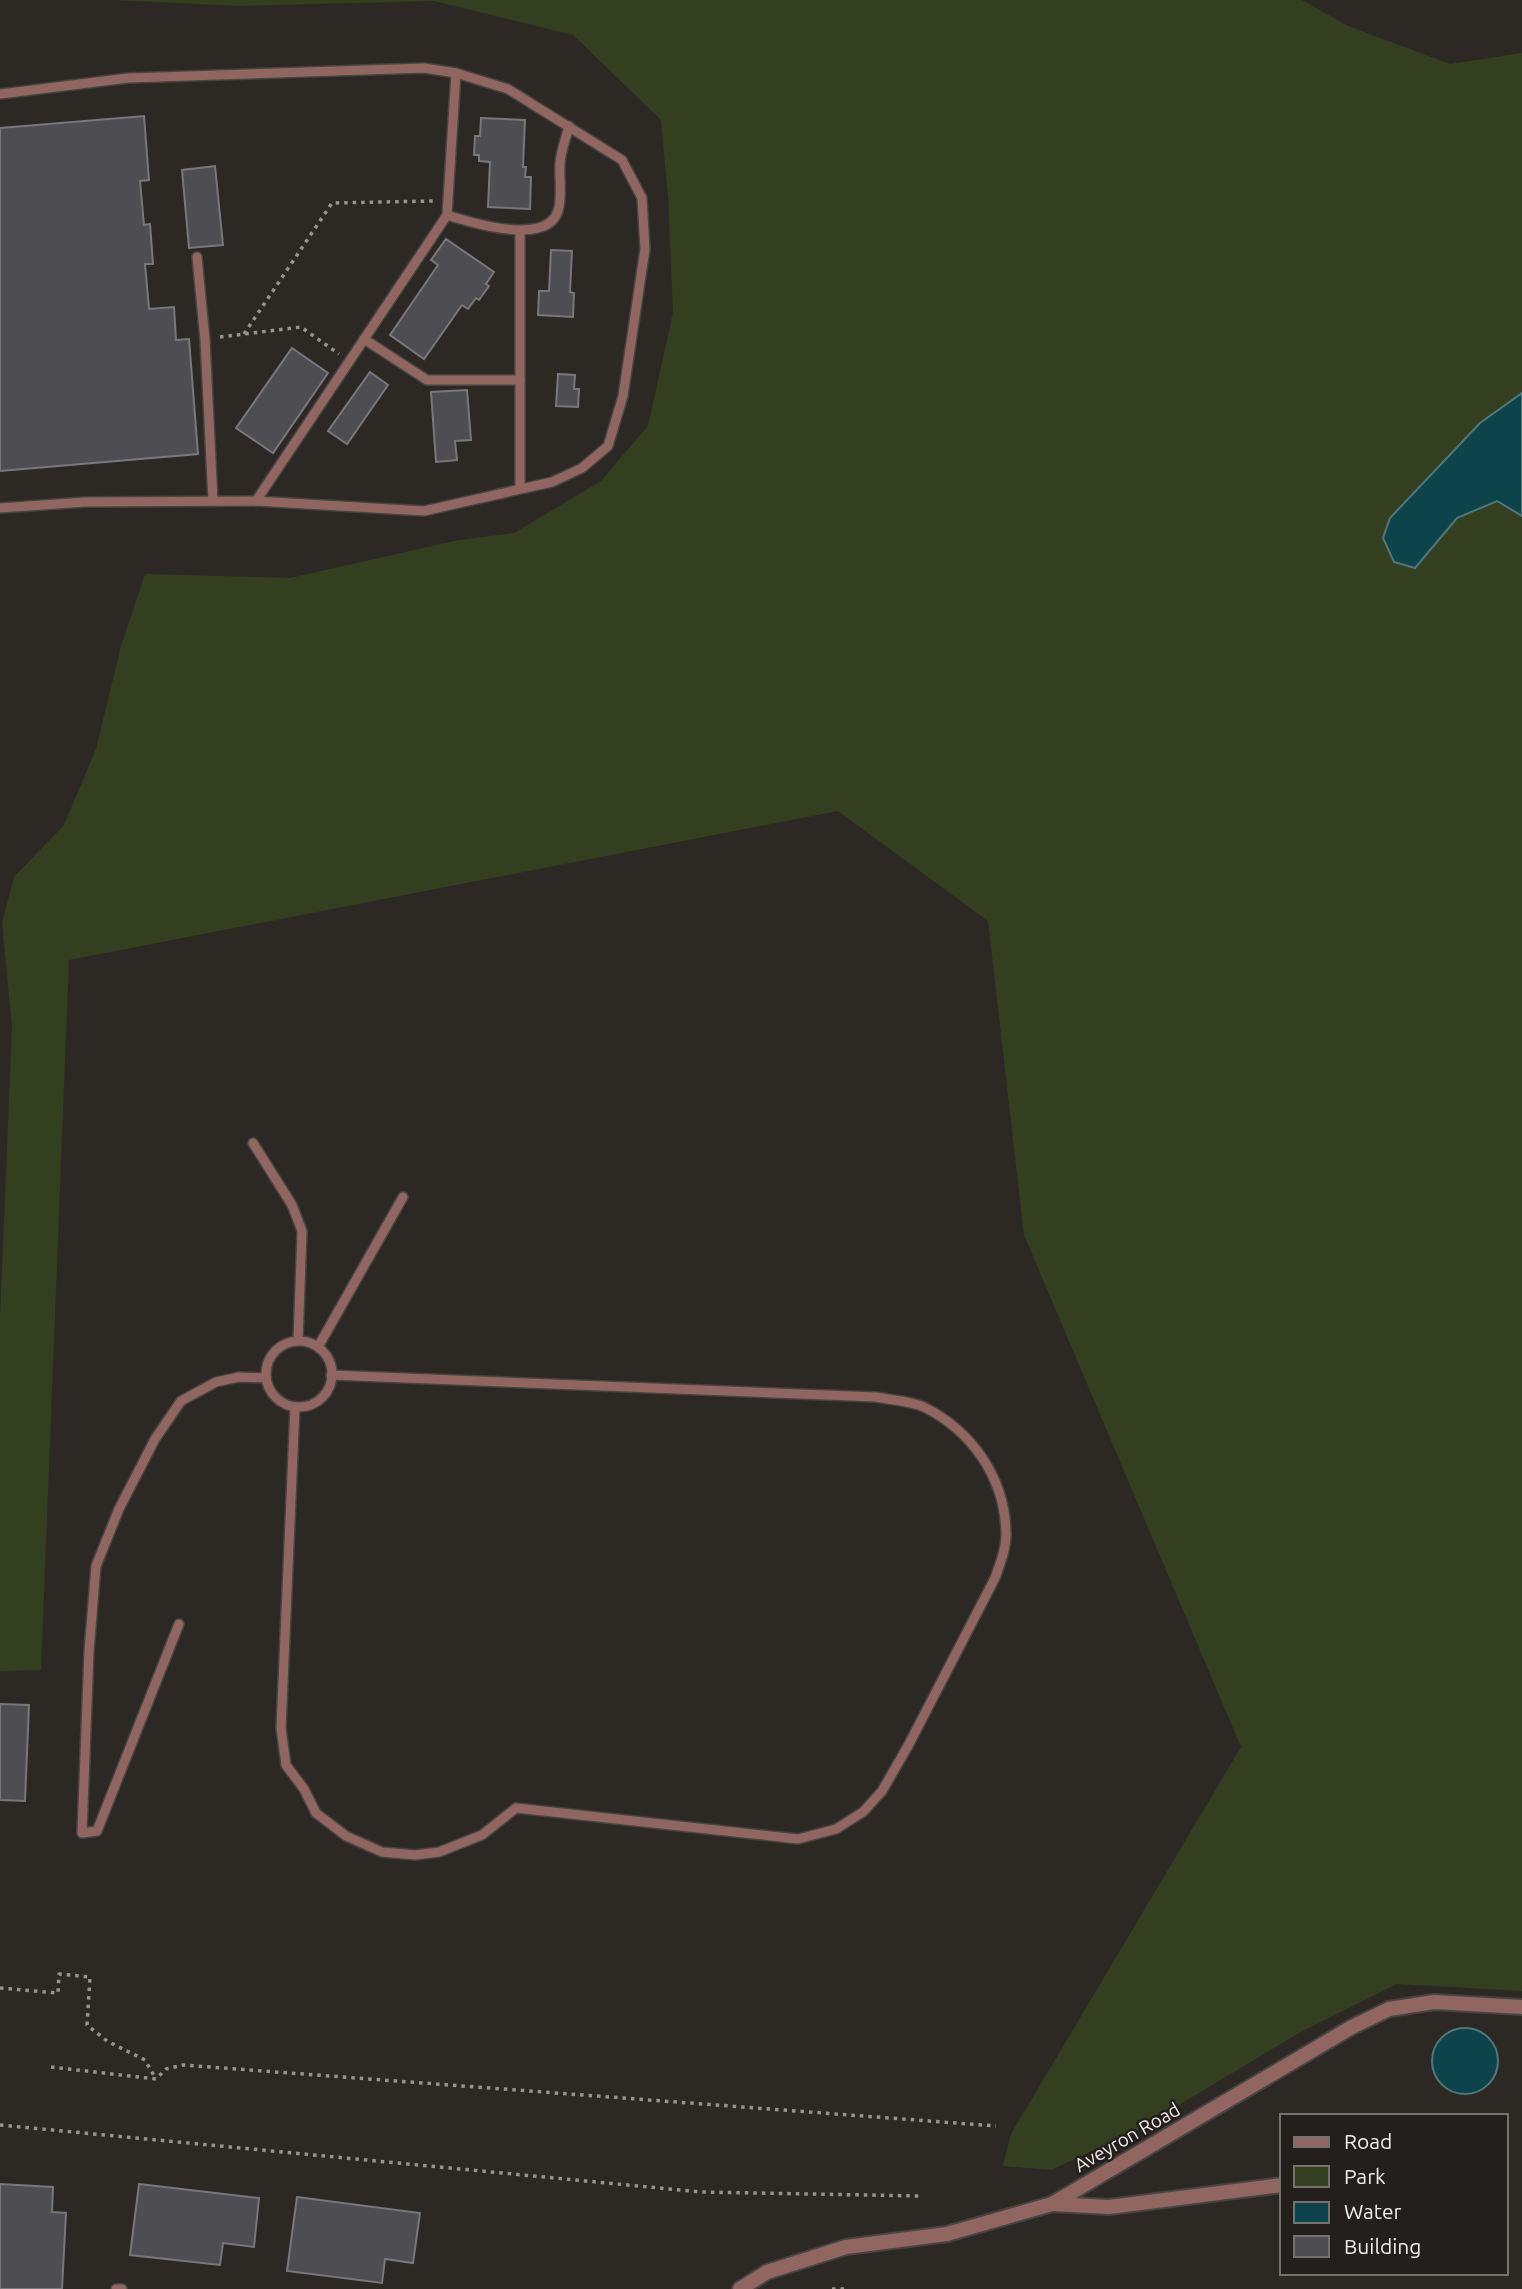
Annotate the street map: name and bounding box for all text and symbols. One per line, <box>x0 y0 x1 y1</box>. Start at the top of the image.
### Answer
street label: Aveyron Road <box>1070 2098 1184 2176</box>
legend <box>1280 2114 1508 2275</box>
text: Road <box>1344 2129 1392 2153</box>
text: Park <box>1344 2164 1386 2188</box>
text: Water <box>1344 2199 1402 2223</box>
text: Building <box>1344 2234 1421 2258</box>

